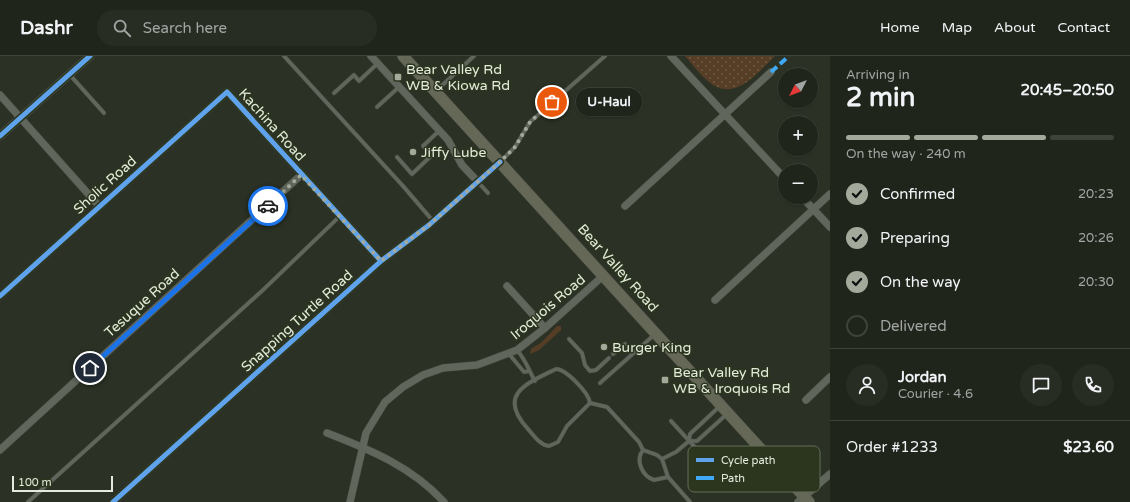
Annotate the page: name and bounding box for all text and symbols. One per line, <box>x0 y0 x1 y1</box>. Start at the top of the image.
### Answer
search box <box>97 10 377 46</box>
text: Dashr <box>20 17 73 39</box>
icon: search <box>111 17 133 39</box>
text: Search here <box>143 19 227 37</box>
text: Home <box>880 19 920 36</box>
text: Map <box>942 19 972 36</box>
text: About <box>994 19 1036 36</box>
text: Contact <box>1058 19 1110 36</box>
place label: Bear Valley Rd WB & Kiowa Rd <box>406 61 510 94</box>
text: Arriving in <box>846 67 910 83</box>
north arrow <box>778 68 818 108</box>
map controls <box>778 68 818 204</box>
marker: Bear Valley Rd WB & Kiowa Rd <box>393 72 403 82</box>
text: 20:45–20:50 <box>1021 81 1114 99</box>
text: 2 min <box>846 82 915 113</box>
street label: Kachina Road <box>235 85 309 165</box>
pin <box>535 85 569 119</box>
callout: U-Haul <box>576 88 642 116</box>
icon: bag <box>541 91 563 113</box>
text: U-Haul <box>587 94 631 110</box>
button: + <box>778 116 818 156</box>
place label: Jiffy Lube <box>421 144 486 161</box>
text: On the way · 240 m <box>846 146 966 162</box>
marker: Jiffy Lube <box>408 147 418 157</box>
street label: Sholic Road <box>70 152 140 218</box>
button: − <box>778 164 818 204</box>
icon: check <box>846 183 868 205</box>
text: Confirmed <box>880 185 955 203</box>
courier <box>248 186 288 226</box>
text: 20:23 <box>1078 186 1114 202</box>
icon: car <box>257 195 279 217</box>
street label: Bear Valley Road <box>574 221 662 315</box>
icon: check <box>846 227 868 249</box>
text: Preparing <box>880 229 950 247</box>
text: 20:26 <box>1078 230 1114 246</box>
street label: Tesuque Road <box>101 265 183 341</box>
street label: Snapping Turtle Road <box>238 266 356 376</box>
street label: Iroquois Road <box>507 271 589 343</box>
icon: check <box>846 271 868 293</box>
text: On the way <box>880 273 960 291</box>
text: 20:30 <box>1078 274 1114 290</box>
text: Delivered <box>880 317 947 335</box>
place label: Burger King <box>612 339 691 356</box>
marker: Burger King <box>599 342 609 352</box>
pin <box>73 351 107 385</box>
icon: home <box>79 357 101 379</box>
place label: Bear Valley Rd WB & Iroquois Rd <box>673 364 790 397</box>
button: person <box>846 364 888 406</box>
button: chat <box>1020 364 1062 406</box>
button: phone <box>1072 364 1114 406</box>
text: Jordan <box>898 368 947 386</box>
marker: Bear Valley Rd WB & Iroquois Rd <box>660 375 670 385</box>
text: Courier · 4.6 <box>898 386 973 402</box>
text: Order #1233 <box>846 438 938 456</box>
text: $23.60 <box>1063 438 1114 456</box>
legend <box>688 446 820 492</box>
text: Cycle path <box>721 454 776 467</box>
text: Path <box>721 472 745 485</box>
scale bar <box>12 474 113 493</box>
text: 100 m <box>18 476 52 489</box>

